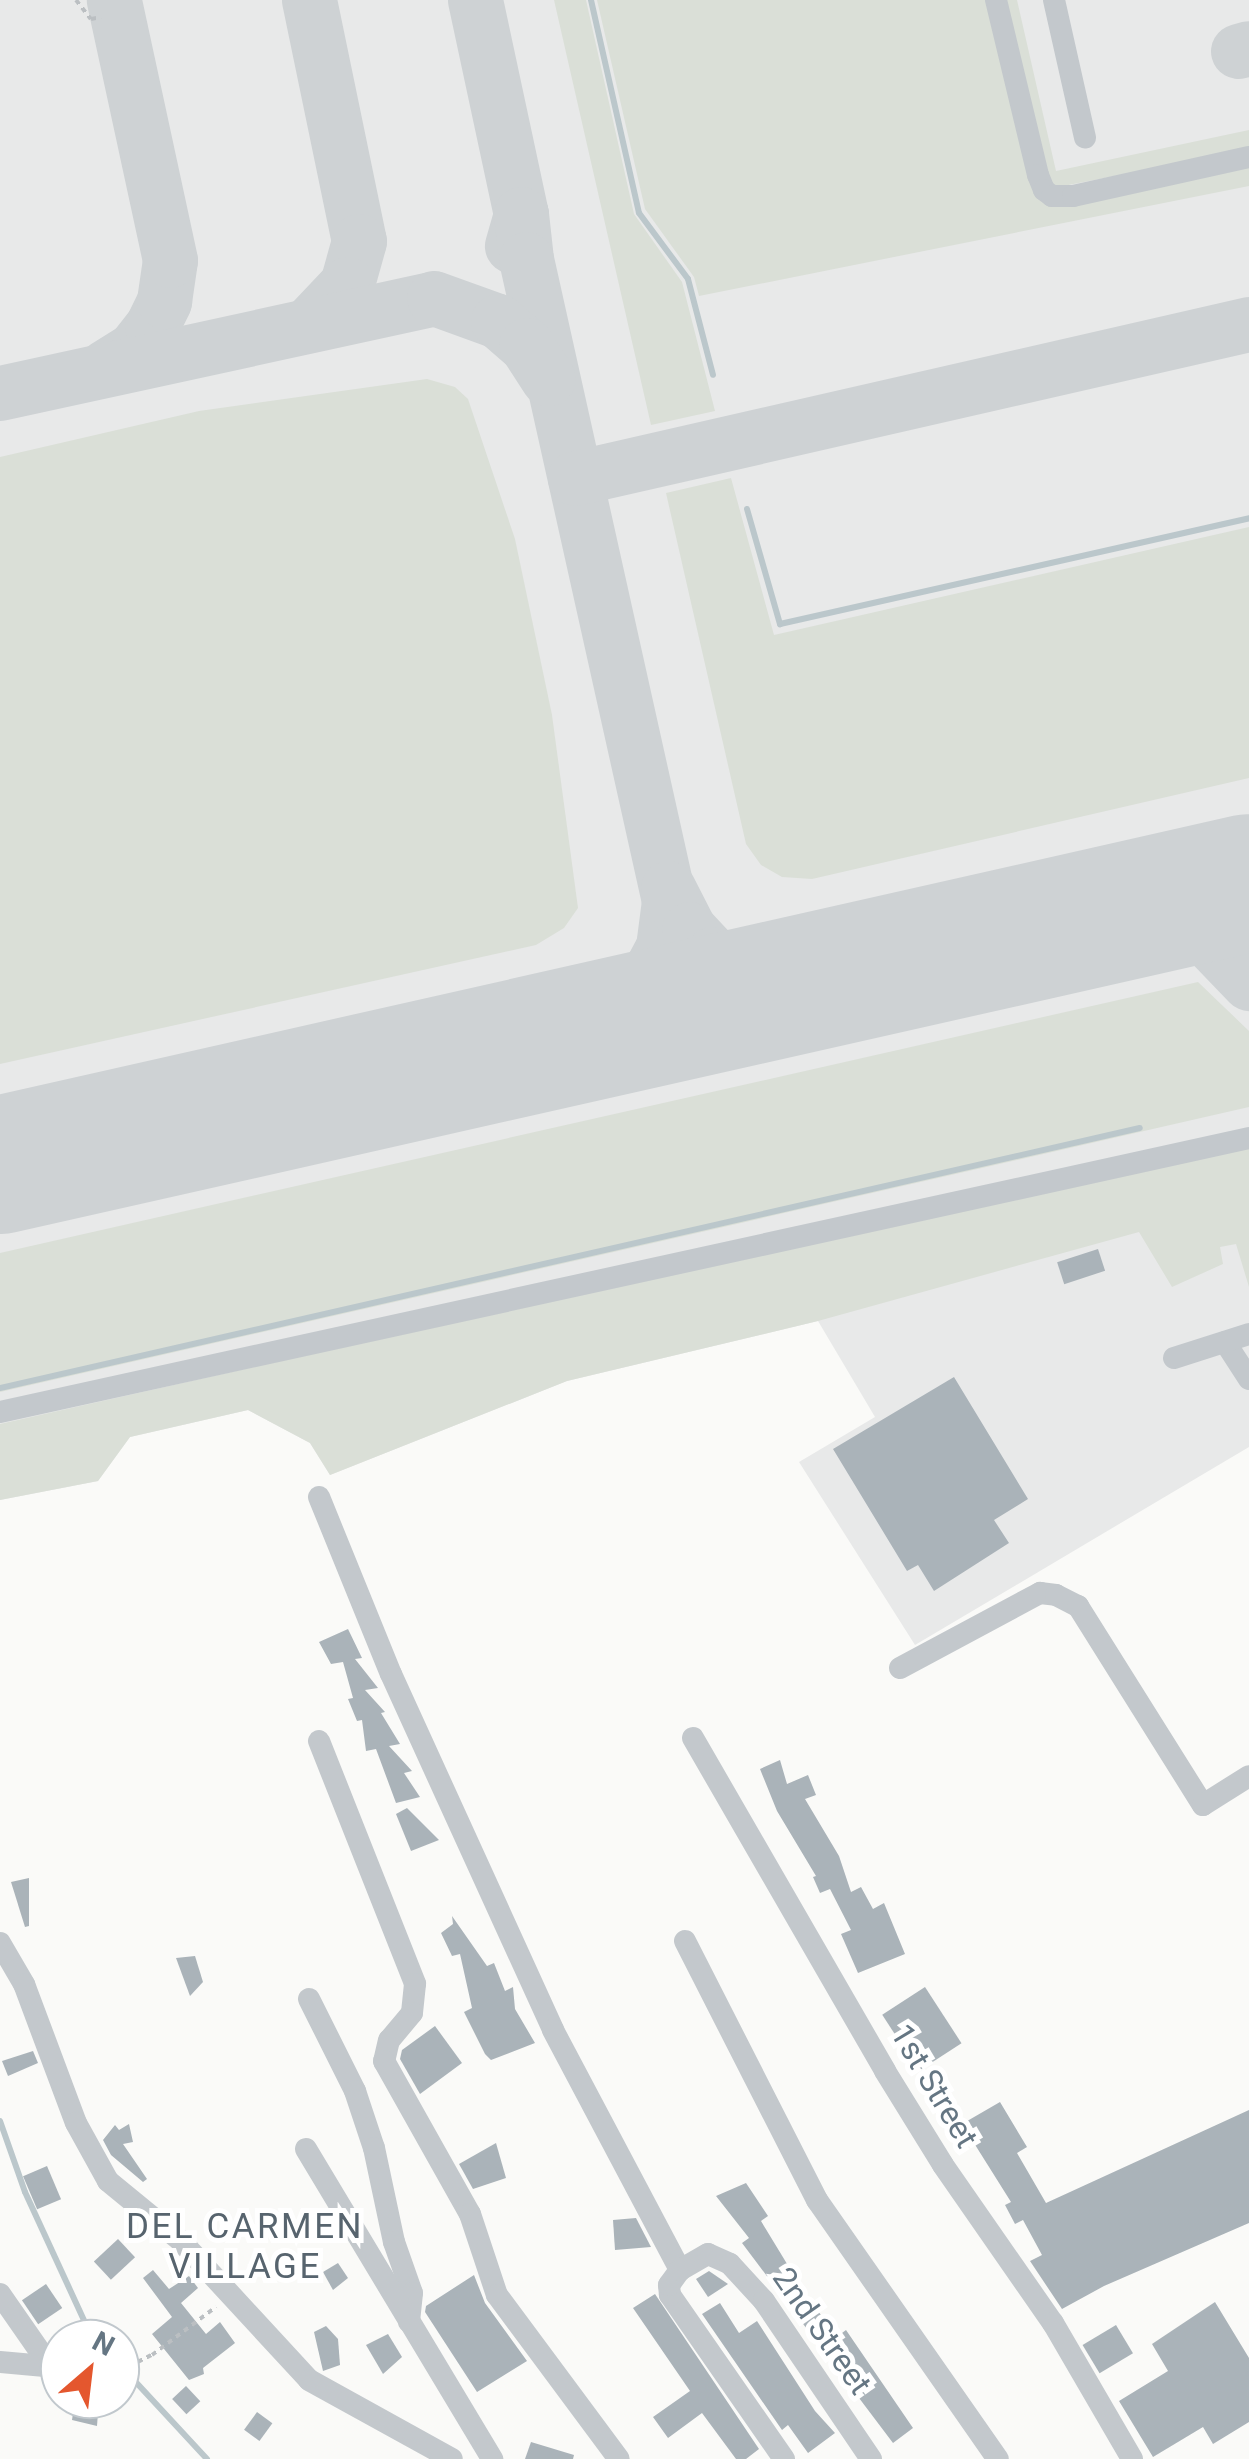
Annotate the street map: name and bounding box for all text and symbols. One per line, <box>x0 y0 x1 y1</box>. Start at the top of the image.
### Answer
street label: 1st Street <box>882 2017 986 2155</box>
district label: DEL CARMEN VILLAGE <box>126 2206 364 2288</box>
street label: 2nd Street <box>764 2260 880 2402</box>
north arrow <box>40 2319 140 2419</box>
text: N <box>87 2325 120 2363</box>

